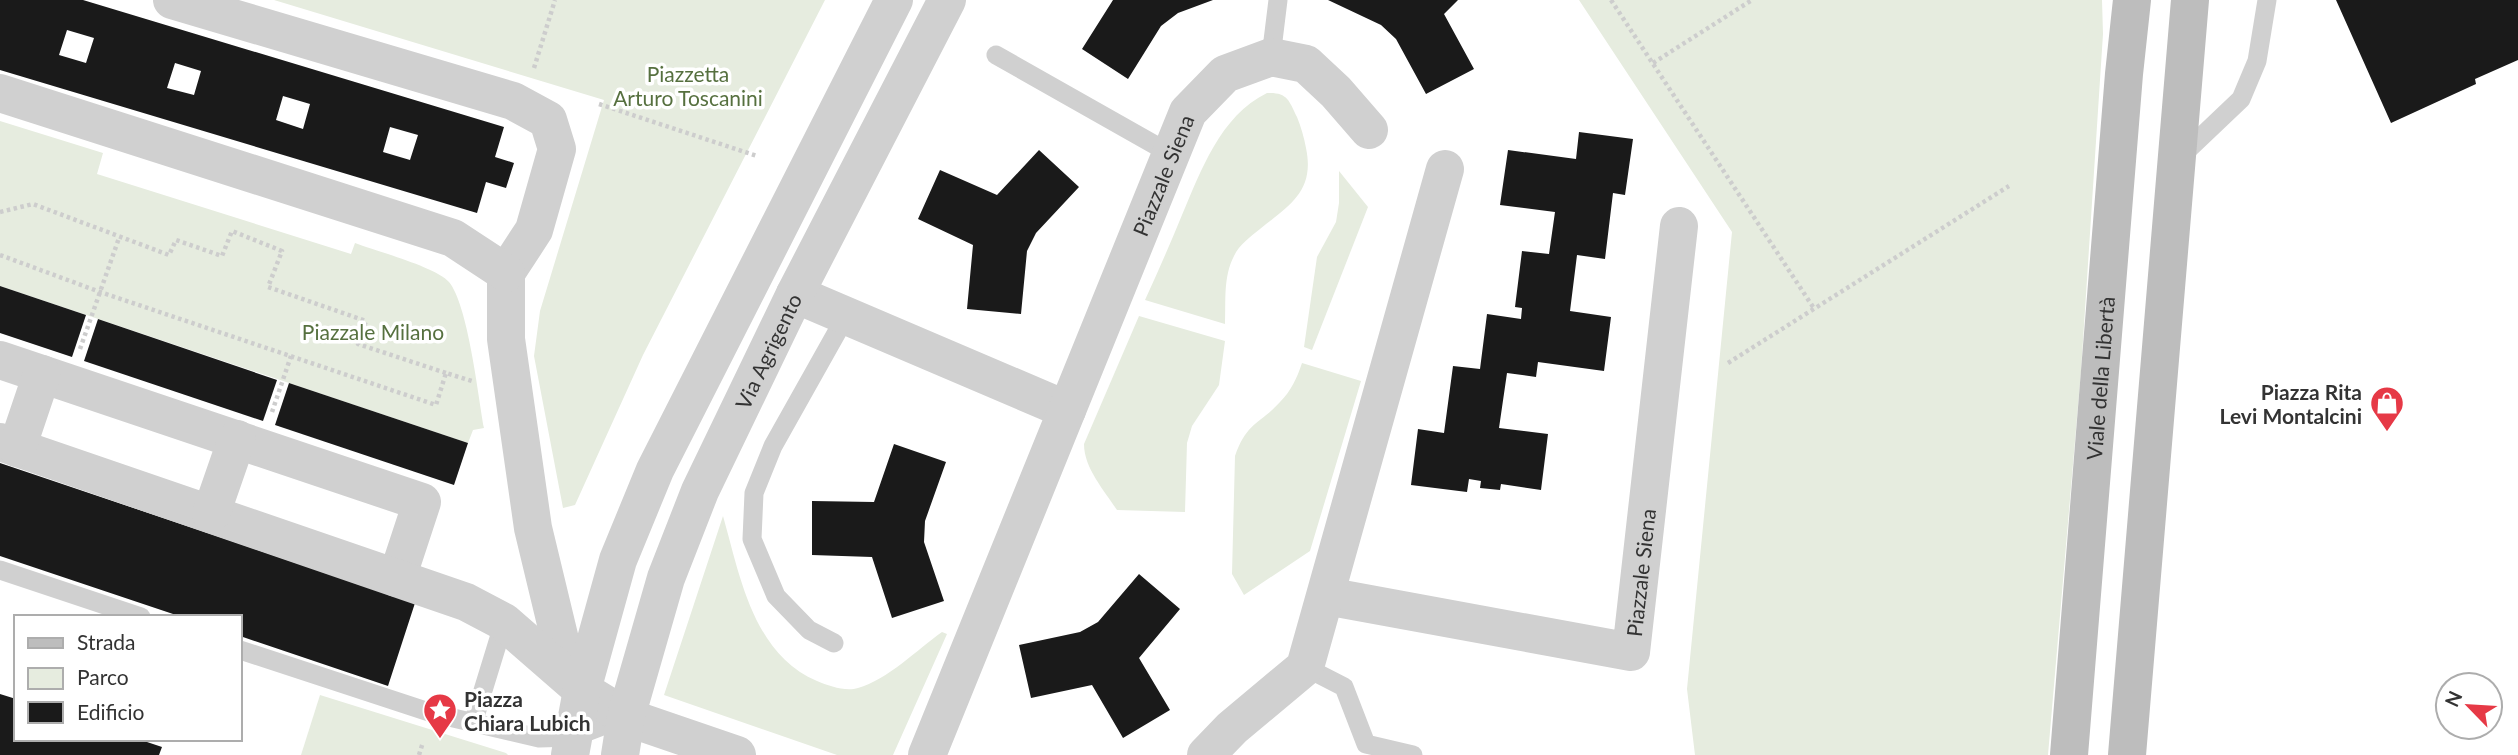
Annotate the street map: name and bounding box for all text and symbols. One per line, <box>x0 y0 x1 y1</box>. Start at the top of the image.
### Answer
park label: Piazzetta Arturo Toscanini <box>613 61 763 110</box>
street label: Piazzale Siena <box>1127 111 1198 239</box>
street label: Via Agrigento <box>729 289 806 413</box>
street label: Viale della Libertà <box>2080 295 2118 461</box>
park label: Piazzale Milano <box>302 319 444 344</box>
place label: Piazza Rita Levi Montalcini <box>2220 379 2362 428</box>
shop icon: Piazza Rita Levi Montalcini <box>2368 384 2406 433</box>
street label: Piazzale Siena <box>1620 507 1660 638</box>
legend <box>14 615 242 741</box>
text: Strada <box>77 629 136 654</box>
text: Parco <box>77 664 129 689</box>
north arrow <box>2434 671 2504 741</box>
place label: Piazza Chiara Lubich <box>464 686 591 735</box>
text: N <box>2440 687 2467 710</box>
place icon: Piazza Chiara Lubich <box>421 691 459 740</box>
text: Edificio <box>77 699 145 724</box>

